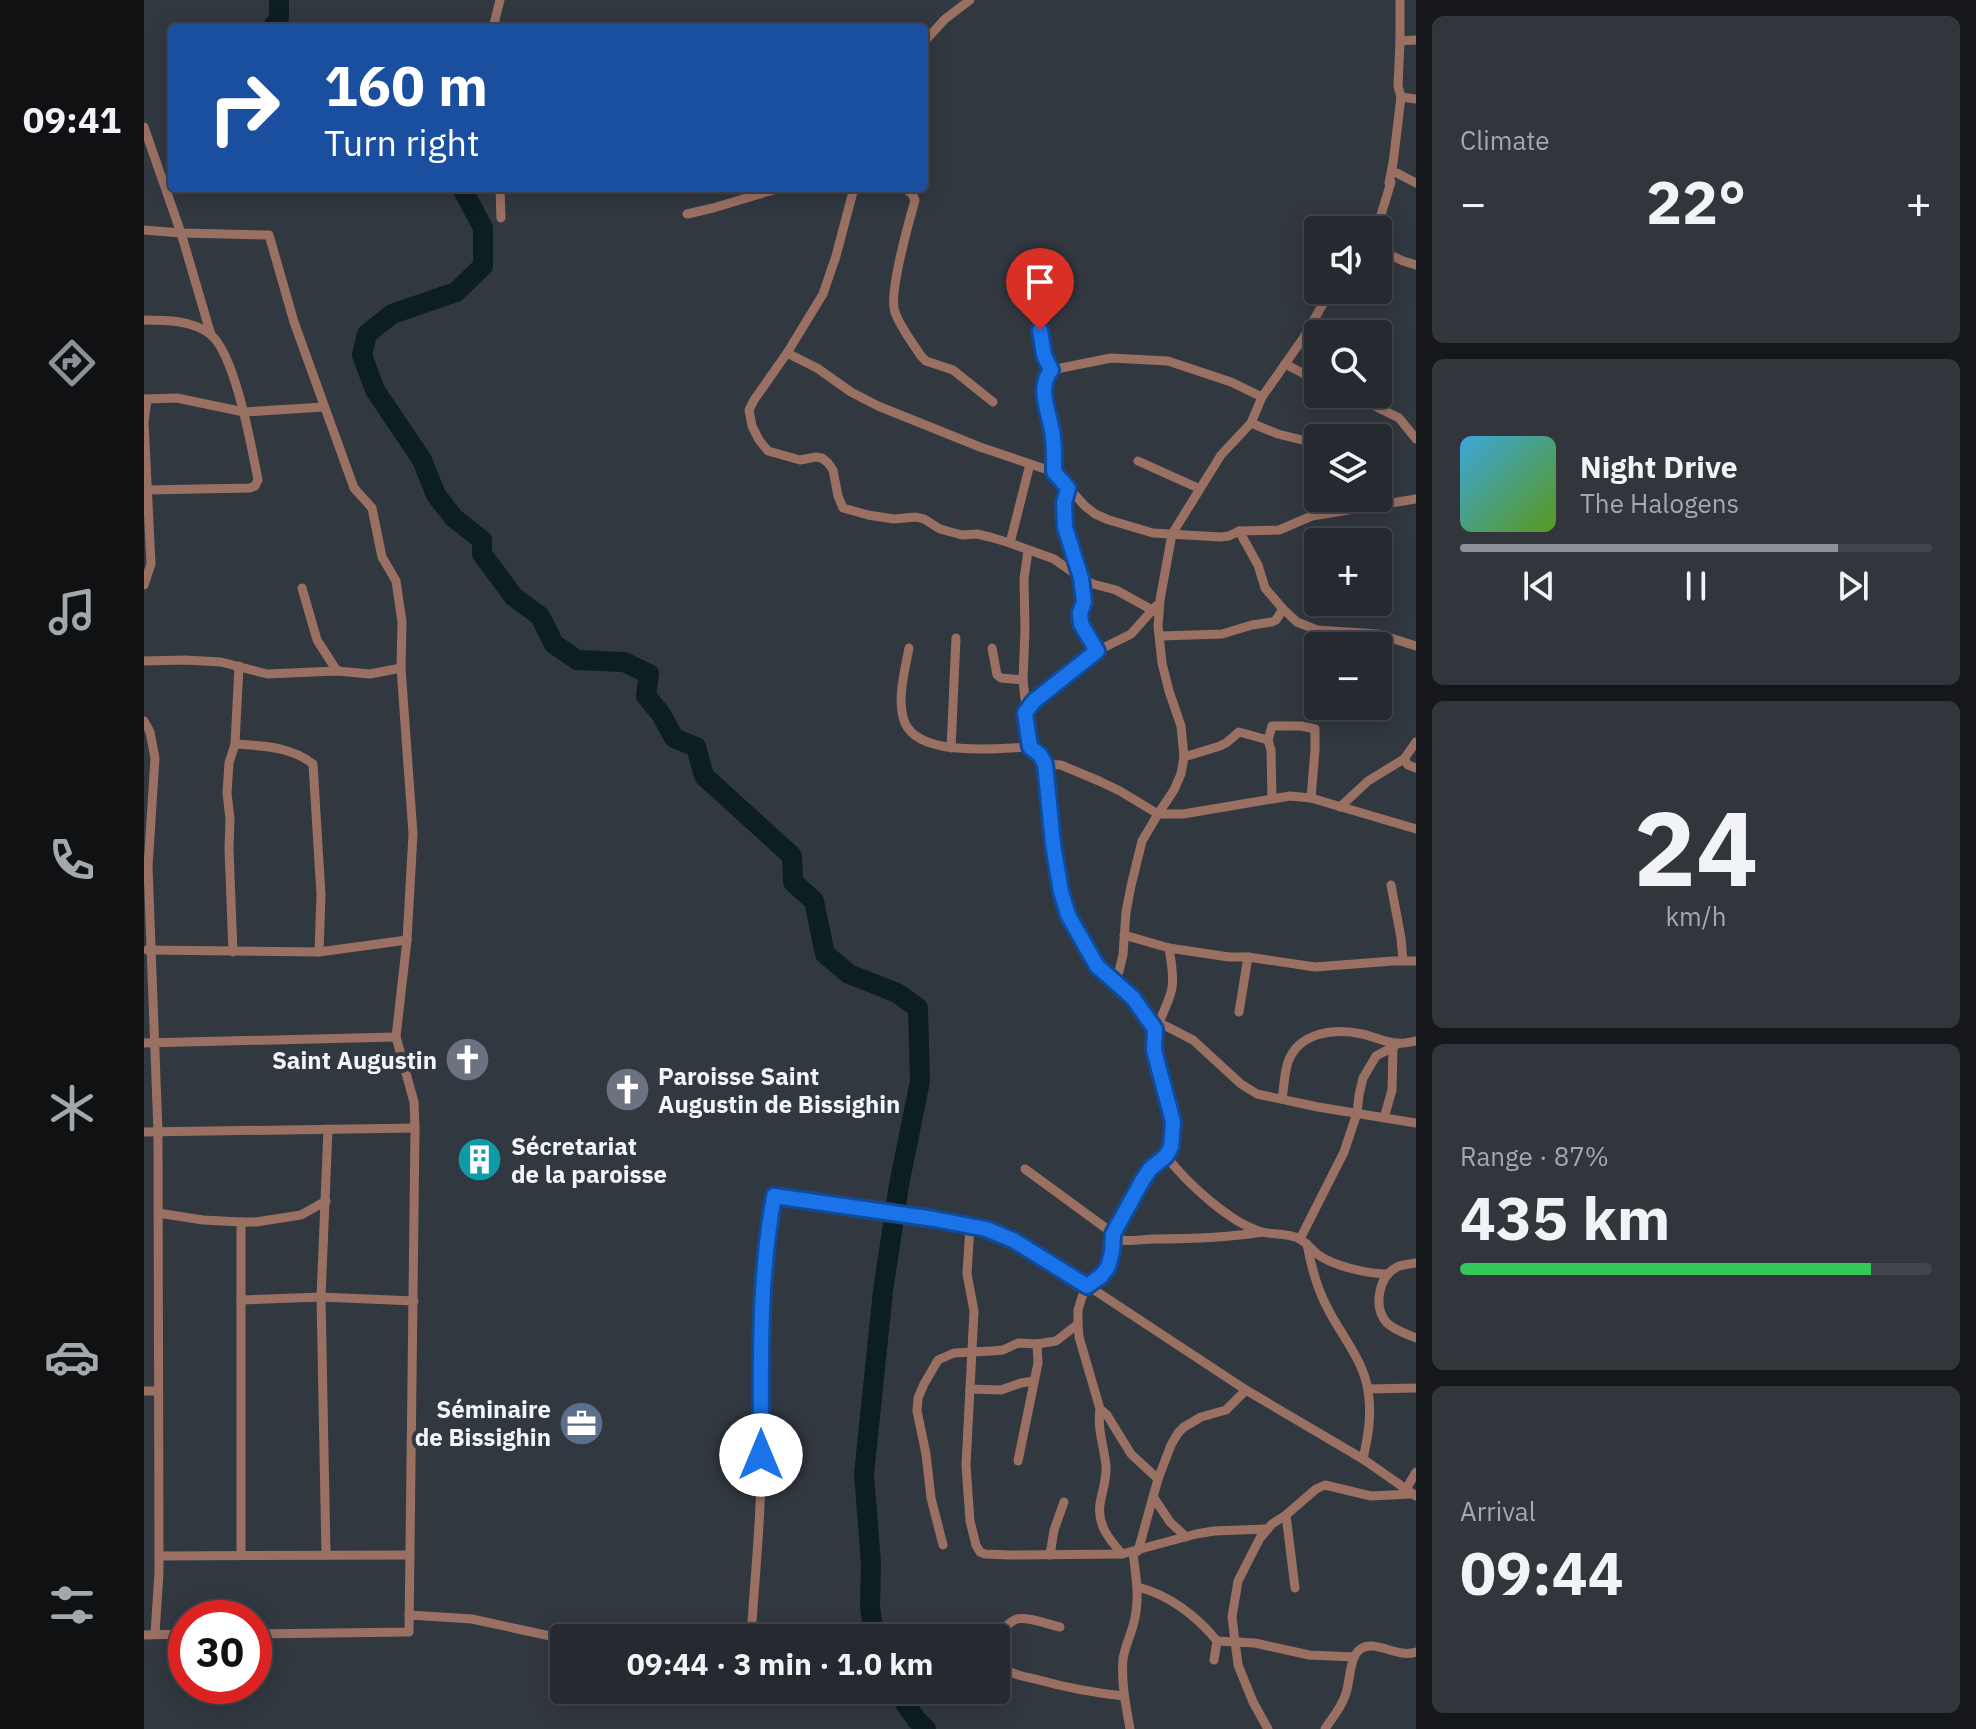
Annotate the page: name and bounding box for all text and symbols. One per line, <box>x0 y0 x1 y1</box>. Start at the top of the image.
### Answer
text: 160 m <box>324 49 488 121</box>
icon: right <box>192 56 296 160</box>
text: 09:41 <box>23 96 121 143</box>
text: Turn right <box>324 119 480 166</box>
text: Climate <box>1460 123 1550 157</box>
text: 22° <box>1646 162 1746 241</box>
text: − <box>1460 174 1486 231</box>
text: + <box>1906 174 1932 231</box>
map controls <box>1304 216 1392 720</box>
button: sound <box>1304 216 1392 304</box>
pin <box>1006 248 1074 330</box>
icon: arrive <box>1018 260 1062 304</box>
button: search <box>1304 320 1392 408</box>
icon: directions <box>44 335 100 391</box>
button: layers <box>1304 424 1392 512</box>
text: Night Drive <box>1580 447 1738 486</box>
text: The Halogens <box>1580 486 1739 520</box>
button: + <box>1304 528 1392 616</box>
icon: previous <box>1517 564 1561 608</box>
icon: pause <box>1674 564 1718 608</box>
icon: next <box>1831 564 1875 608</box>
icon: music <box>44 584 100 640</box>
button: − <box>1304 632 1392 720</box>
text: 24 <box>1634 779 1758 915</box>
icon: phone <box>44 832 100 888</box>
text: km/h <box>1665 899 1727 933</box>
church icon: Saint Augustin <box>444 1036 492 1084</box>
place label: Saint Augustin <box>272 1044 437 1076</box>
place label: Paroisse Saint Augustin de Bissighin <box>658 1060 900 1120</box>
church icon: Paroisse Saint Augustin de Bissighin <box>603 1066 651 1114</box>
icon: climate <box>44 1080 100 1136</box>
place label: Sécretariat de la paroisse <box>511 1130 667 1190</box>
building icon: Sécretariat de la paroisse <box>456 1136 504 1184</box>
text: Range · 87% <box>1460 1139 1609 1173</box>
text: 435 km <box>1460 1178 1670 1257</box>
icon: car <box>44 1329 100 1385</box>
place label: Séminaire de Bissighin <box>415 1393 551 1453</box>
office icon: Séminaire de Bissighin <box>558 1399 606 1447</box>
position arrow <box>719 1413 803 1497</box>
text: Arrival <box>1460 1494 1536 1528</box>
text: 09:44 <box>1460 1533 1624 1612</box>
icon: filters <box>44 1577 100 1633</box>
speed limit sign: 30 <box>168 1600 272 1704</box>
text: 09:44 · 3 min · 1.0 km <box>627 1644 933 1683</box>

